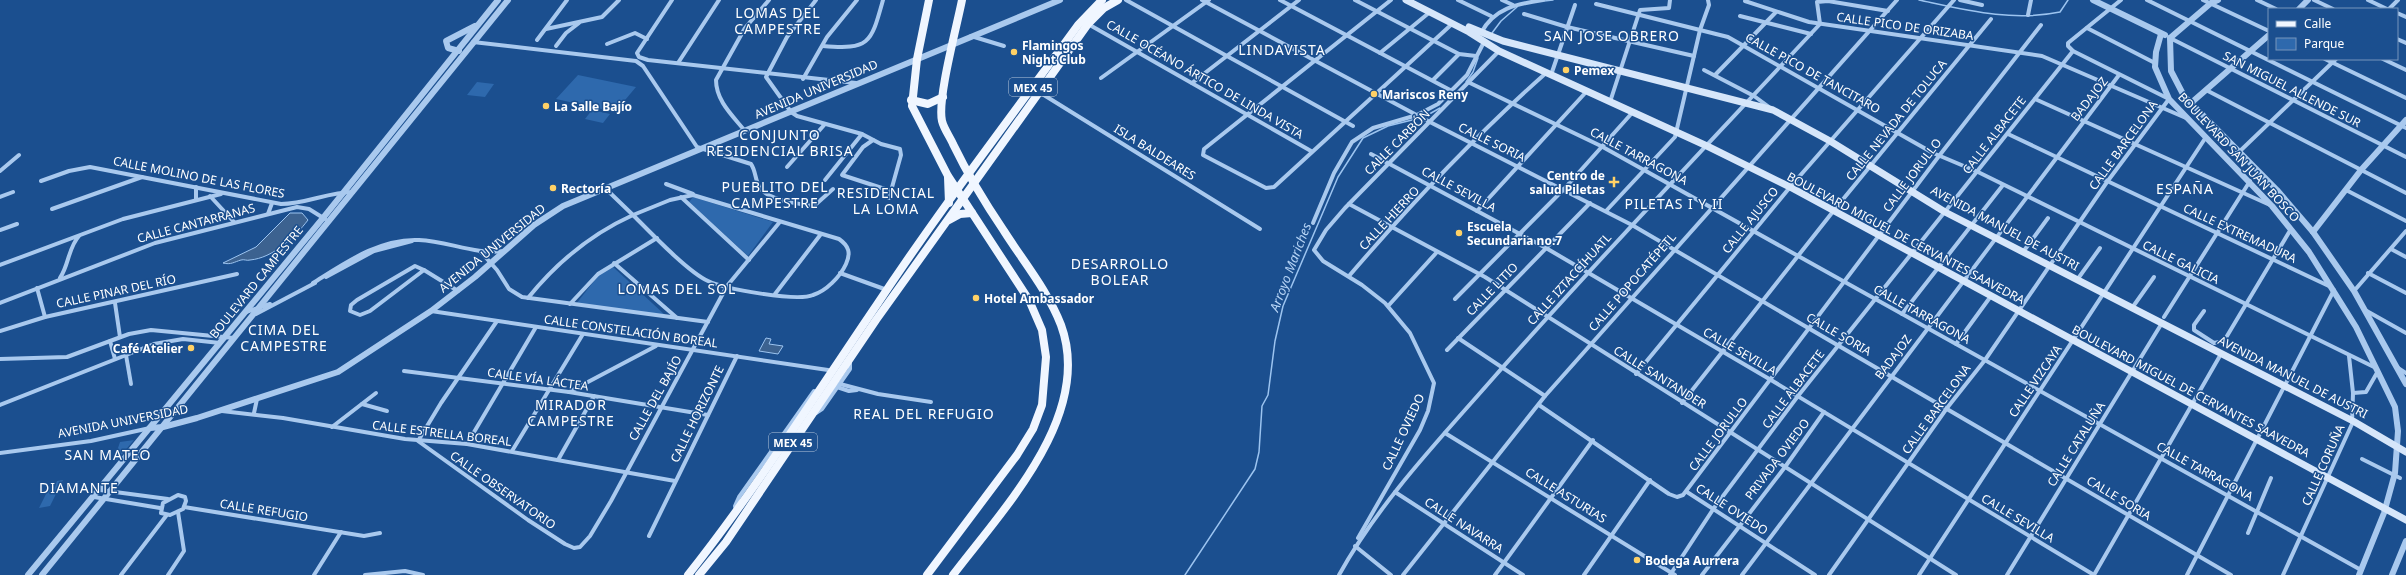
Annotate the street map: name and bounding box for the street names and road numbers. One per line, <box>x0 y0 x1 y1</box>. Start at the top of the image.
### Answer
street label: CALLE PICO DE ORIZABA <box>1835 8 1975 44</box>
street label: CALLE OCÉANO ÁRTICO DE LINDA VISTA <box>1103 15 1307 143</box>
street label: CALLE PICO DE TANCITARO <box>1742 29 1884 117</box>
street label: SAN MIGUEL ALLENDE SUR <box>2220 47 2364 131</box>
street label: AVENIDA UNIVERSIDAD <box>752 55 881 123</box>
street label: CALLE NEVADA DE TOLUCA <box>1842 55 1951 184</box>
street label: BADAJOZ <box>2066 73 2112 125</box>
road number: MEX 45 <box>1009 78 1057 96</box>
street label: BOULEVARD SAN JUAN BOSCO <box>2174 89 2304 225</box>
street label: CALLE ALBACETE <box>1958 93 2030 177</box>
street label: CALLE BARCELONA <box>2085 96 2162 193</box>
street label: CALLE CARBÓN <box>1360 105 1434 179</box>
street label: CALLE SORIA <box>1456 118 1529 166</box>
street label: ISLA BALDEARES <box>1111 120 1199 184</box>
street label: CALLE TARRAGONA <box>1587 123 1691 189</box>
street label: CALLE JORULLO <box>1879 135 1945 215</box>
street label: CALLE MOLINO DE LAS FLORES <box>112 152 287 202</box>
street label: CALLE SEVILLA <box>1419 162 1500 216</box>
street label: BOULEVARD MIGUEL DE CERVANTES SAAVEDRA <box>1784 168 2028 308</box>
street label: CALLE HIERRO <box>1355 182 1423 254</box>
street label: AVENIDA MANUEL DE AUSTRI <box>1928 182 2082 274</box>
street label: CALLE AJUSCO <box>1718 183 1782 257</box>
street label: CALLE CANTARRANAS <box>135 199 257 247</box>
street label: CALLE EXTREMADURA <box>2181 199 2300 267</box>
street label: AVENIDA UNIVERSIDAD <box>435 200 549 296</box>
street label: BOULEVARD CAMPESTRE <box>205 222 307 342</box>
street label: CALLE IZTACCÍHUATL <box>1523 229 1615 329</box>
street label: CALLE POPOCATÉPETL <box>1584 229 1680 335</box>
street label: CALLE GALICIA <box>2140 236 2223 288</box>
street label: CALLE LITIO <box>1462 259 1522 319</box>
street label: CALLE PINAR DEL RÍO <box>55 270 177 312</box>
street label: CALLE TARRAGONA <box>1870 280 1974 348</box>
street label: CALLE SORIA <box>1803 308 1875 360</box>
street label: CALLE CONSTELACIÓN BOREAL <box>543 310 719 352</box>
street label: BOULEVARD MIGUEL DE CERVANTES SAAVEDRA <box>2069 321 2313 461</box>
street label: CALLE SEVILLA <box>1700 323 1780 379</box>
street label: BADAJOZ <box>1871 331 1915 383</box>
street label: AVENIDA MANUEL DE AUSTRI <box>2215 332 2371 422</box>
street label: CALLE VIZCAYA <box>2004 341 2066 421</box>
street label: CALLE SANTANDER <box>1610 342 1710 413</box>
street label: CALLE ALBACETE <box>1758 346 1828 432</box>
street label: CALLE DEL BAJÍO <box>624 352 686 444</box>
street label: CALLE BARCELONA <box>1898 360 1975 457</box>
street label: CALLE VÍA LÁCTEA <box>486 363 590 395</box>
street label: CALLE HORIZONTE <box>666 363 728 465</box>
street label: CALLE OVIEDO <box>1378 391 1428 473</box>
street label: CALLE JORULLO <box>1685 394 1751 474</box>
street label: CALLE CATALUÑA <box>2043 398 2109 490</box>
street label: AVENIDA UNIVERSIDAD <box>56 400 190 442</box>
street label: PRIVADA OVIEDO <box>1741 415 1813 503</box>
street label: CALLE ESTRELLA BOREAL <box>371 416 513 450</box>
street label: CALLE CORUÑA <box>2297 421 2349 508</box>
road number: MEX 45 <box>769 433 817 451</box>
street label: CALLE TARRAGONA <box>2153 437 2257 505</box>
street label: CALLE OBSERVATORIO <box>447 447 559 533</box>
street label: CALLE ASTURIAS <box>1522 463 1610 527</box>
street label: CALLE SORIA <box>2083 472 2155 524</box>
street label: CALLE OVIEDO <box>1693 479 1771 539</box>
street label: CALLE SEVILLA <box>1978 489 2058 547</box>
street label: CALLE NAVARRA <box>1421 493 1507 557</box>
street label: CALLE REFUGIO <box>219 495 309 525</box>

